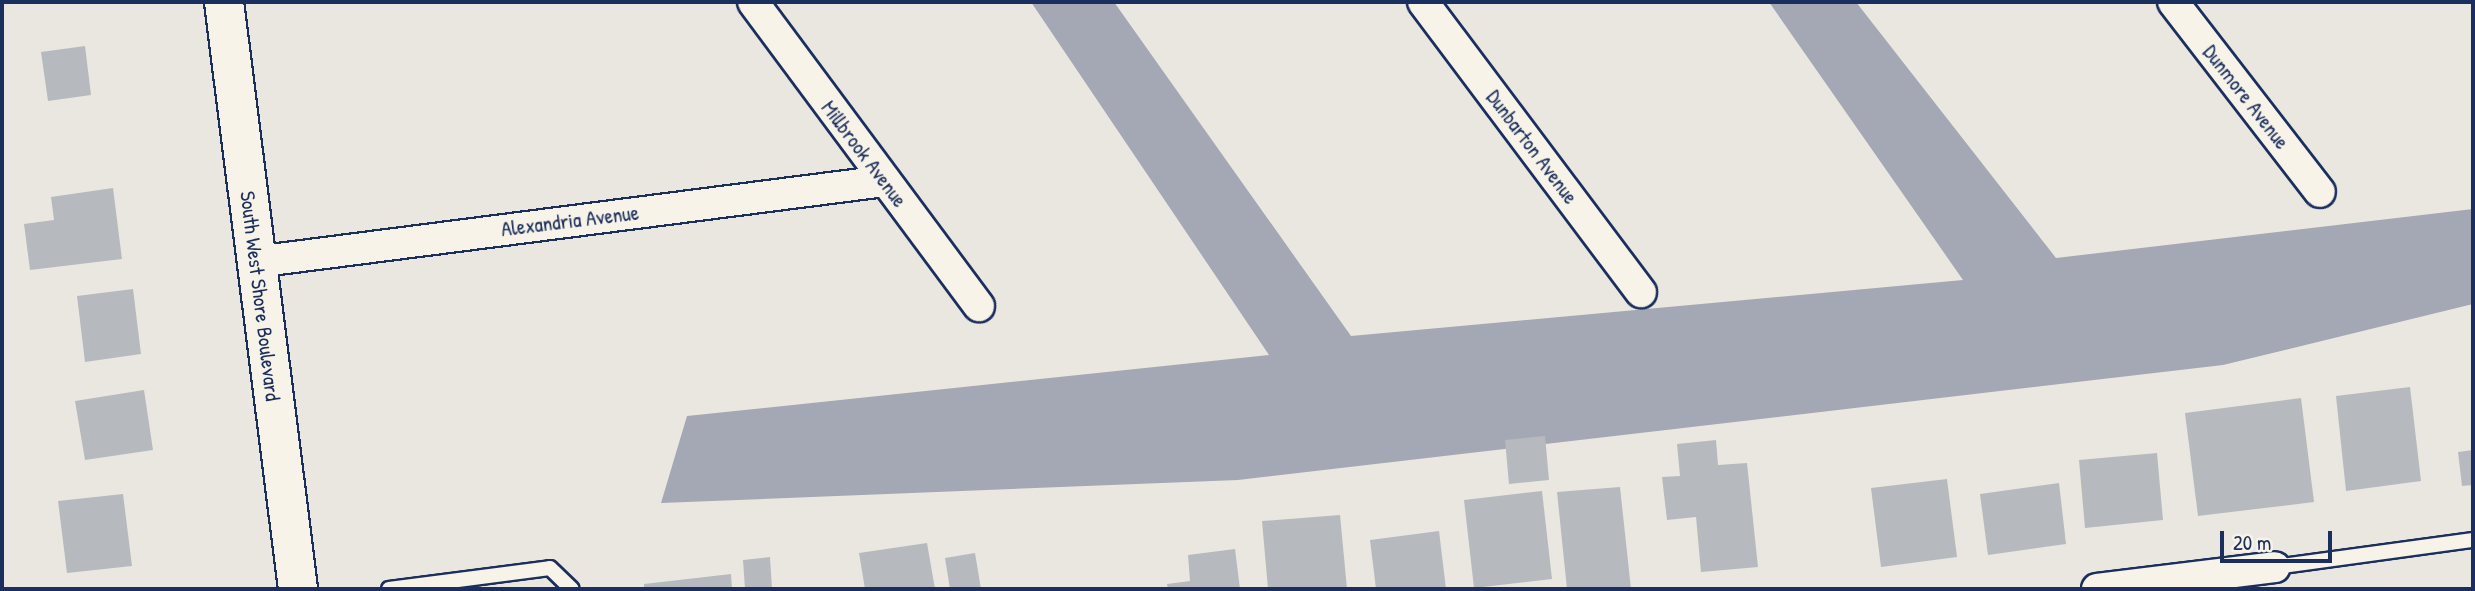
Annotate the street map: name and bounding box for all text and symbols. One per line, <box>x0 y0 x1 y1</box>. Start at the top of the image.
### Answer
street label: Dunmore Avenue <box>2198 40 2294 154</box>
street label: Dunbarton Avenue <box>1481 85 1583 209</box>
street label: Millbrook Avenue <box>816 96 912 212</box>
street label: South West Shore Boulevard <box>235 190 285 402</box>
street label: Alexandria Avenue <box>500 200 640 242</box>
scale bar <box>2223 518 2335 562</box>
text: 20 m <box>2233 528 2271 557</box>

